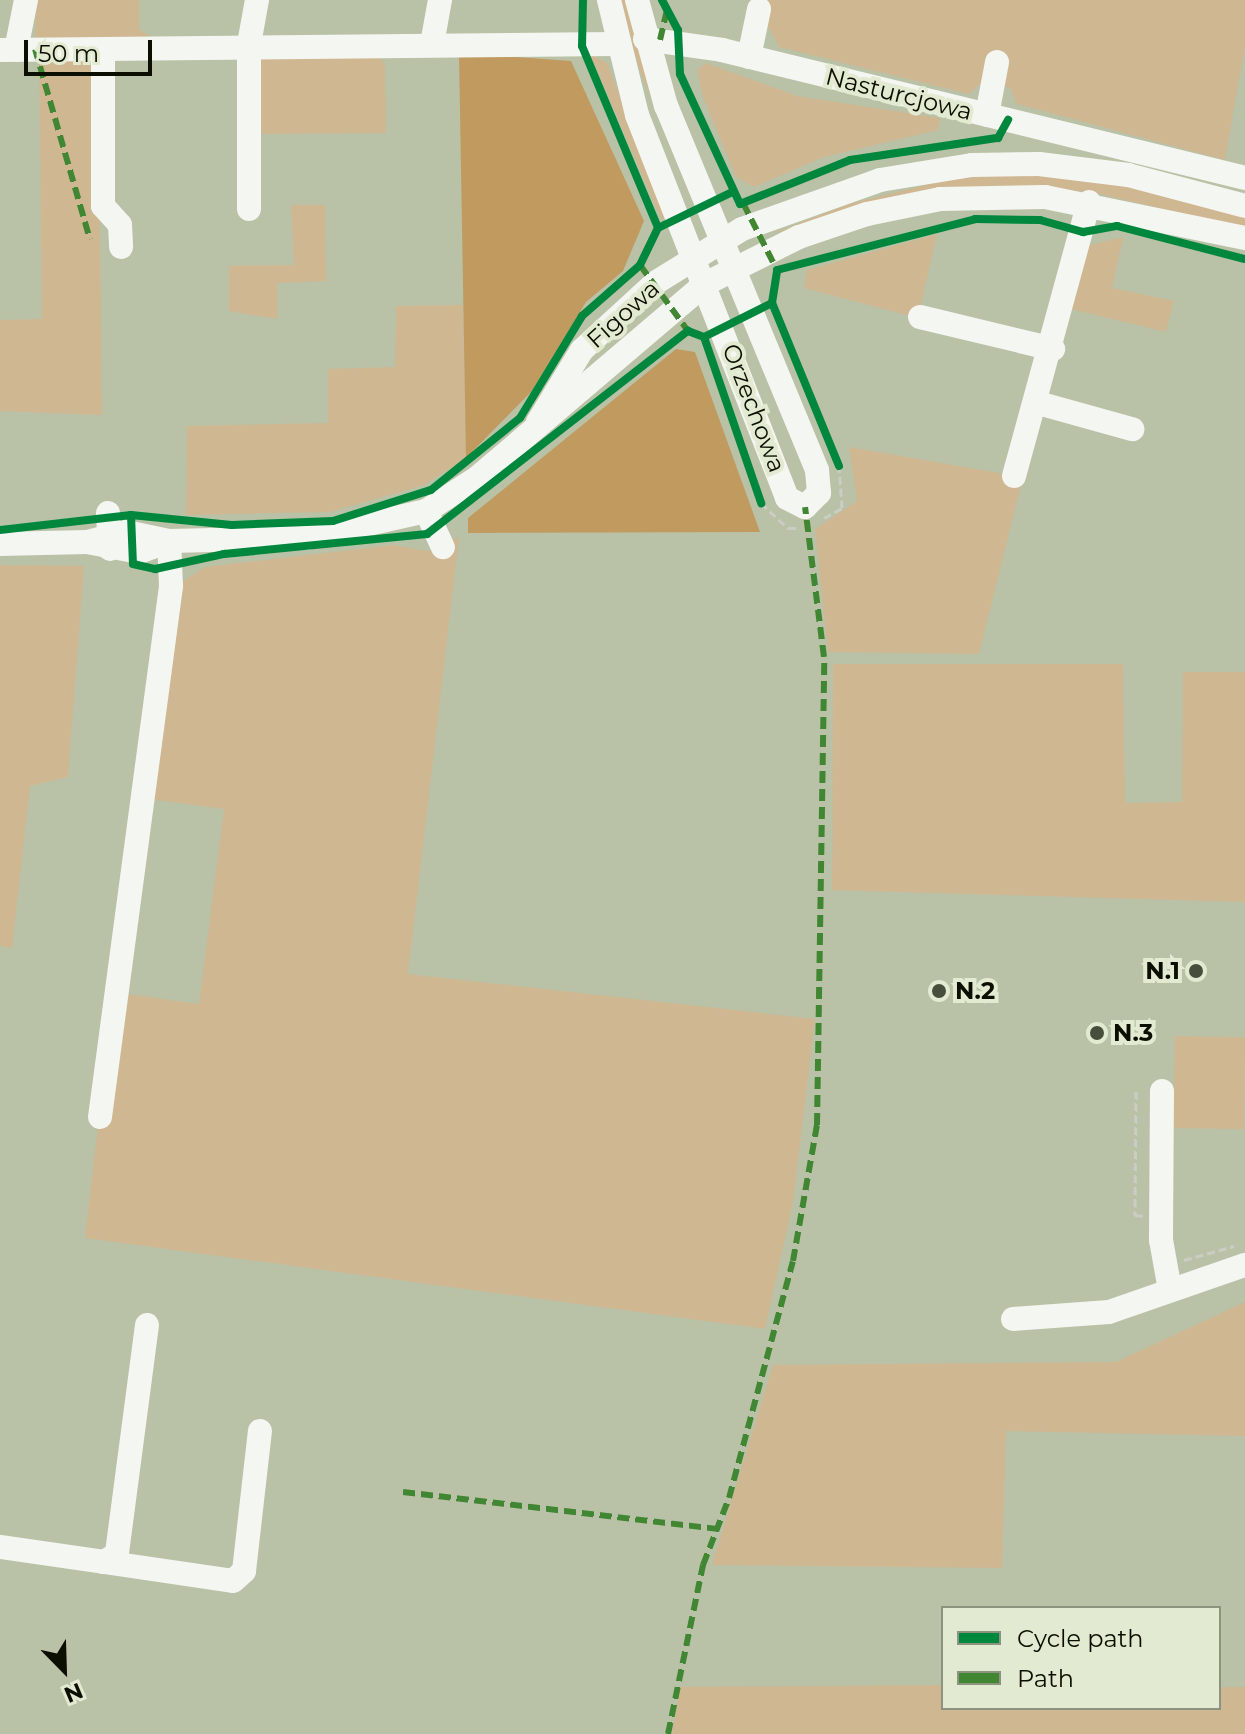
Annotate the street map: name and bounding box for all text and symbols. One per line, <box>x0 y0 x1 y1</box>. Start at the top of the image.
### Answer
scale bar <box>28 24 156 74</box>
text: 50 m <box>38 39 99 68</box>
street label: Nasturcjowa <box>823 62 975 126</box>
street label: Figowa <box>581 274 665 354</box>
street label: Orzechowa <box>716 340 792 476</box>
place label: N.1 <box>1145 957 1180 985</box>
marker: N.1 <box>1187 962 1205 980</box>
place label: N.2 <box>955 977 995 1005</box>
marker: N.2 <box>930 982 948 1000</box>
place label: N.3 <box>1113 1019 1153 1047</box>
marker: N.3 <box>1088 1024 1106 1042</box>
legend <box>941 1606 1221 1710</box>
text: Cycle path <box>1017 1624 1144 1653</box>
north arrow <box>24 1630 104 1710</box>
text: Path <box>1017 1664 1074 1693</box>
text: N <box>60 1677 87 1708</box>

